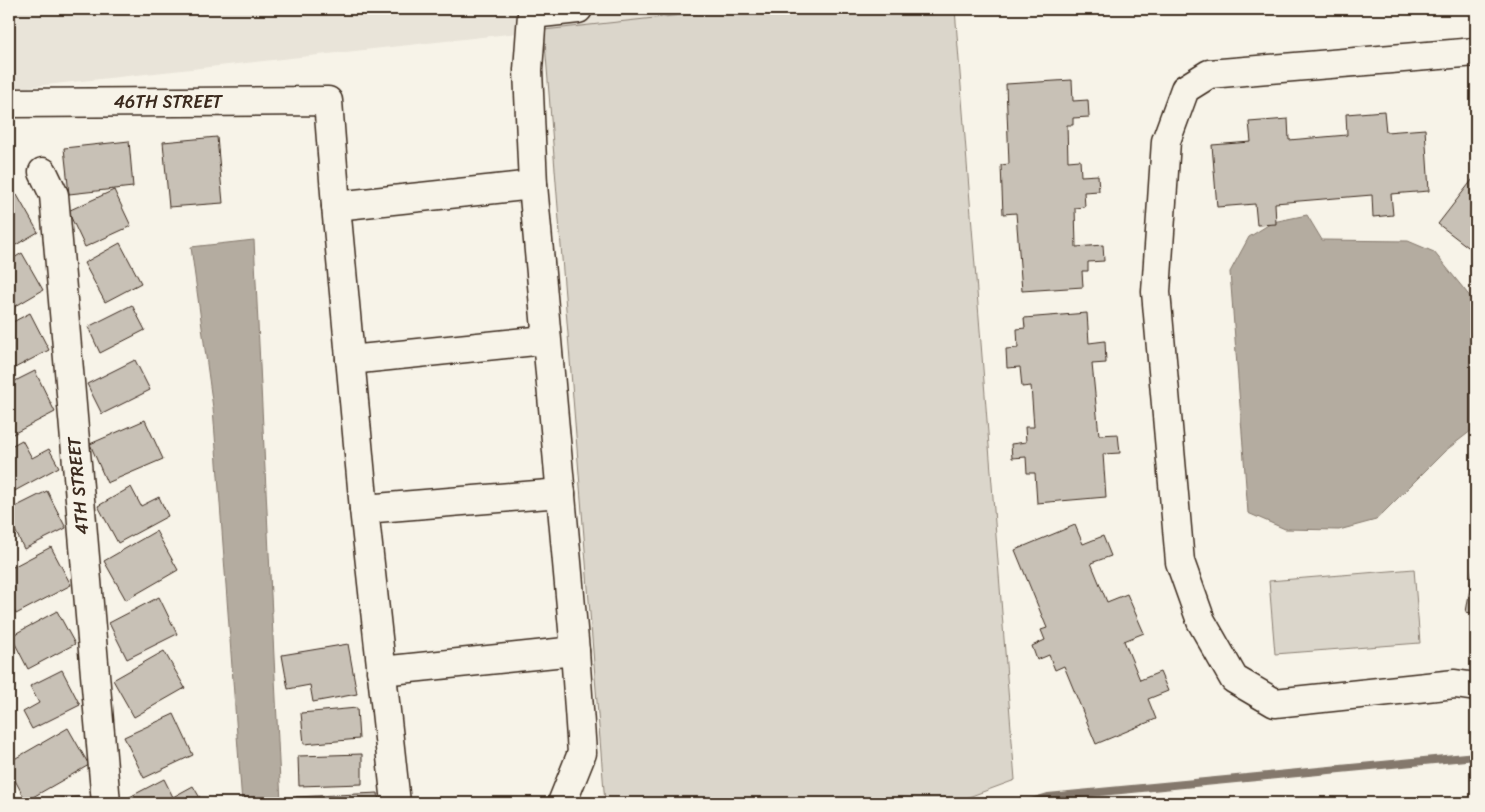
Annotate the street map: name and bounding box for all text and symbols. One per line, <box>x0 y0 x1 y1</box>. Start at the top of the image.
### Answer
street label: 46TH STREET <box>114 86 223 118</box>
street label: 4TH STREET <box>58 435 98 536</box>

